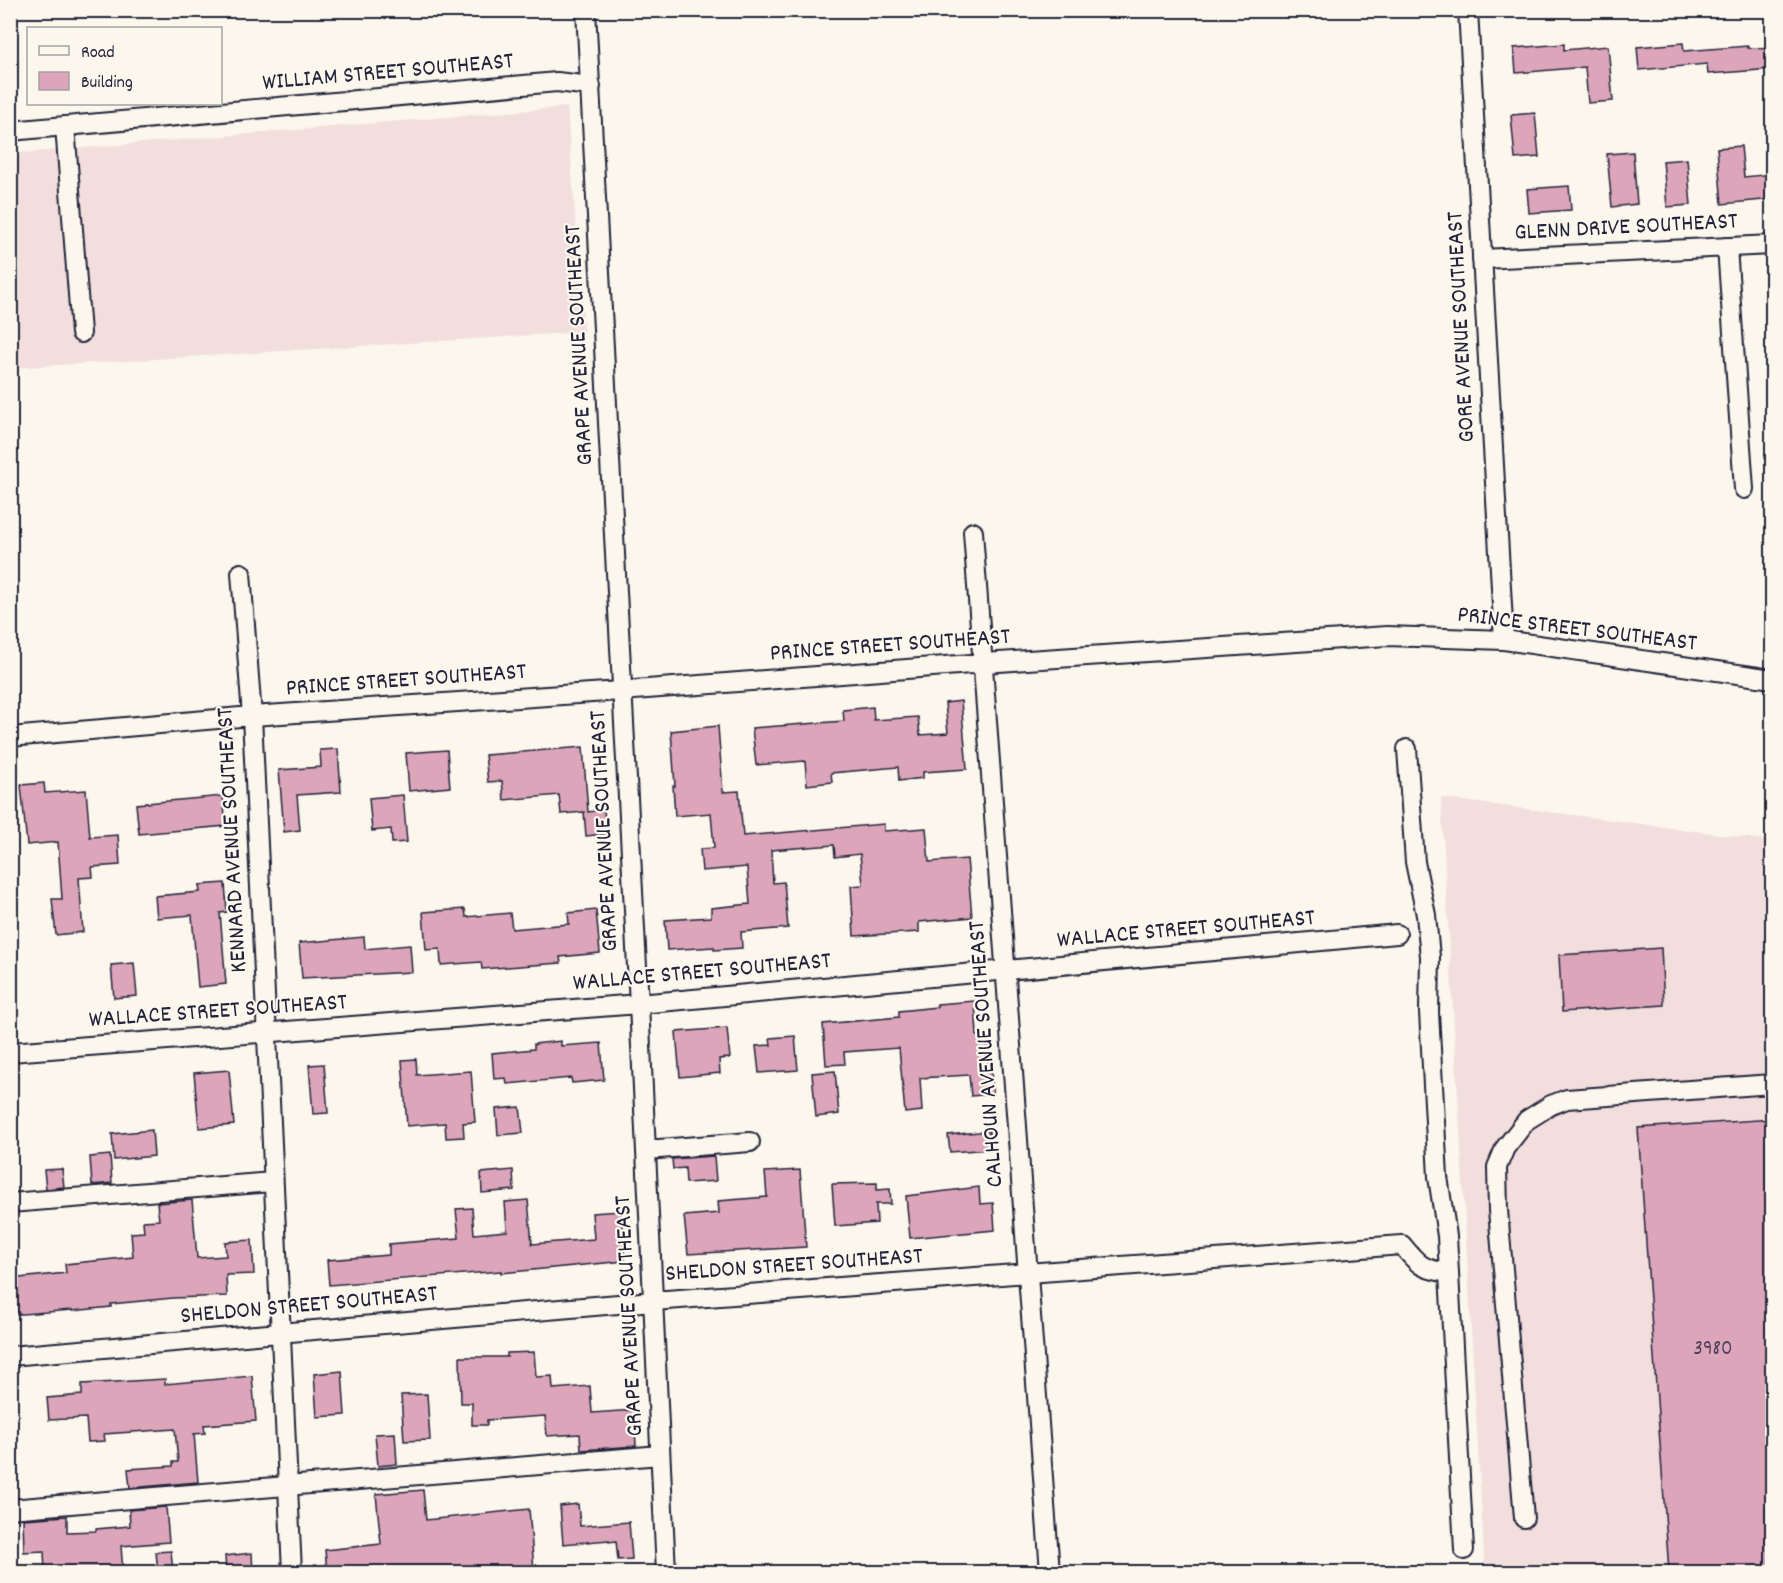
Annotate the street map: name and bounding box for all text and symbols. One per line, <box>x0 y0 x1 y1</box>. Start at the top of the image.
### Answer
legend <box>27 27 222 105</box>
text: Road <box>81 41 115 66</box>
street label: WILLIAM STREET SOUTHEAST <box>261 45 515 101</box>
text: Building <box>81 71 133 96</box>
street label: GLENN DRIVE SOUTHEAST <box>1514 205 1739 251</box>
street label: GORE AVENUE SOUTHEAST <box>1439 210 1485 443</box>
street label: GRAPE AVENUE SOUTHEAST <box>557 223 603 467</box>
street label: PRINCE STREET SOUTHEAST <box>1455 598 1699 662</box>
street label: PRINCE STREET SOUTHEAST <box>769 621 1012 671</box>
street label: PRINCE STREET SOUTHEAST <box>285 656 528 706</box>
street label: KENNARD AVENUE SOUTHEAST <box>209 706 257 974</box>
street label: GRAPE AVENUE SOUTHEAST <box>582 709 628 953</box>
street label: WALLACE STREET SOUTHEAST <box>1056 902 1317 958</box>
street label: CALHOUN AVENUE SOUTHEAST <box>961 919 1013 1188</box>
street label: WALLACE STREET SOUTHEAST <box>572 945 833 1001</box>
street label: WALLACE STREET SOUTHEAST <box>88 986 349 1038</box>
street label: GRAPE AVENUE SOUTHEAST <box>607 1194 653 1438</box>
street label: SHELDON STREET SOUTHEAST <box>664 1240 924 1292</box>
street label: SHELDON STREET SOUTHEAST <box>179 1278 439 1334</box>
house number: 3980 <box>1694 1335 1732 1365</box>

